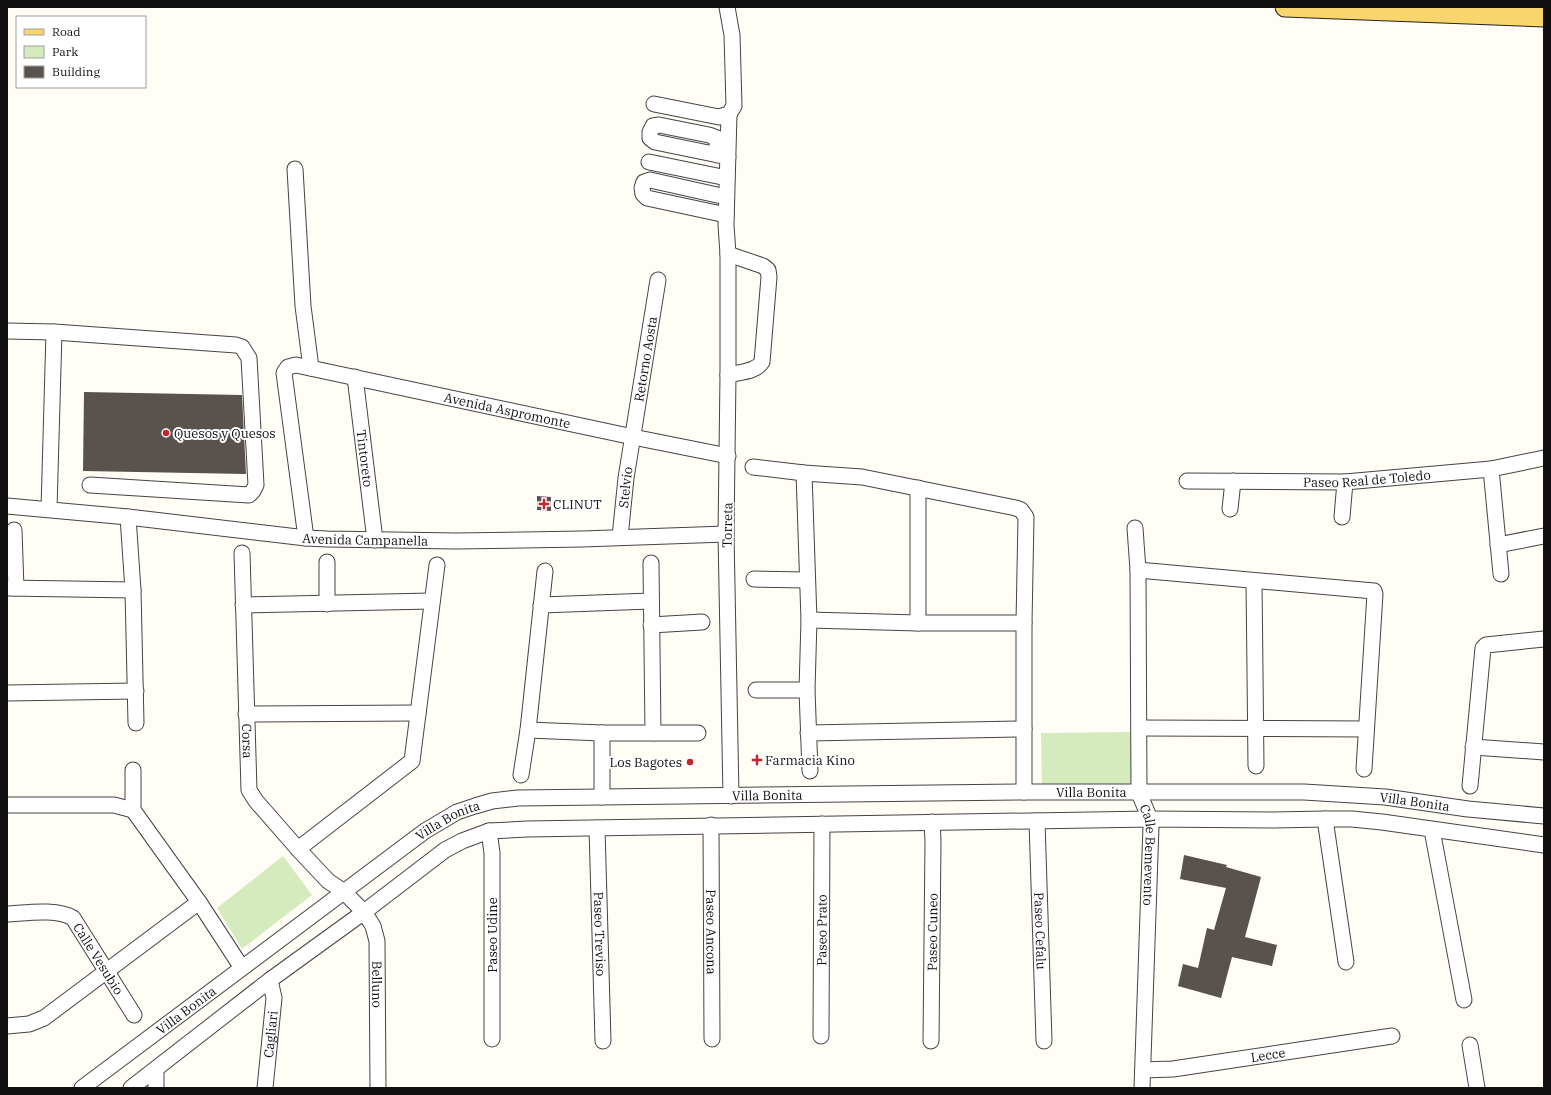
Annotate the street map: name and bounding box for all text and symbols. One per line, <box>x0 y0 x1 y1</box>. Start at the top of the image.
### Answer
legend <box>16 16 146 88</box>
text: Road <box>52 24 81 39</box>
text: Park <box>52 44 78 59</box>
text: Building <box>52 64 100 79</box>
street label: Retorno Aosta <box>630 315 661 403</box>
street label: Avenida Aspromonte <box>442 389 572 432</box>
place label: Quesos y Quesos <box>174 425 276 442</box>
marker: Quesos y Quesos <box>161 428 171 438</box>
street label: Tintoreto <box>353 429 376 488</box>
street label: Stelvio <box>615 465 637 509</box>
street label: Paseo Real de Toledo <box>1303 466 1431 491</box>
place label: CLINUT <box>553 496 602 513</box>
marker: CLINUT <box>538 498 550 510</box>
street label: Torreta <box>719 502 736 548</box>
street label: Avenida Campanella <box>302 530 428 550</box>
street label: Corsa <box>238 723 256 759</box>
place label: Farmacia Kino <box>765 752 855 769</box>
place label: Los Bagotes <box>610 754 682 771</box>
marker: Farmacia Kino <box>752 755 762 765</box>
marker: Los Bagotes <box>685 757 695 767</box>
street label: Villa Bonita <box>1056 784 1127 801</box>
street label: Villa Bonita <box>732 787 803 804</box>
street label: Villa Bonita <box>1379 789 1451 815</box>
street label: Villa Bonita <box>412 797 482 844</box>
street label: Calle Bemevento <box>1136 802 1159 906</box>
street label: Paseo Ancona <box>702 889 720 975</box>
street label: Paseo Treviso <box>590 891 609 976</box>
street label: Paseo Cefalu <box>1030 892 1050 970</box>
street label: Paseo Cuneo <box>924 893 941 971</box>
street label: Paseo Prato <box>813 894 831 966</box>
street label: Paseo Udine <box>484 897 501 973</box>
street label: Calle Vesubio <box>69 920 127 998</box>
street label: Belluno <box>368 961 385 1008</box>
street label: Villa Bonita <box>153 982 220 1038</box>
street label: Cagliari <box>260 1010 282 1059</box>
street label: Lecce <box>1250 1044 1287 1066</box>

